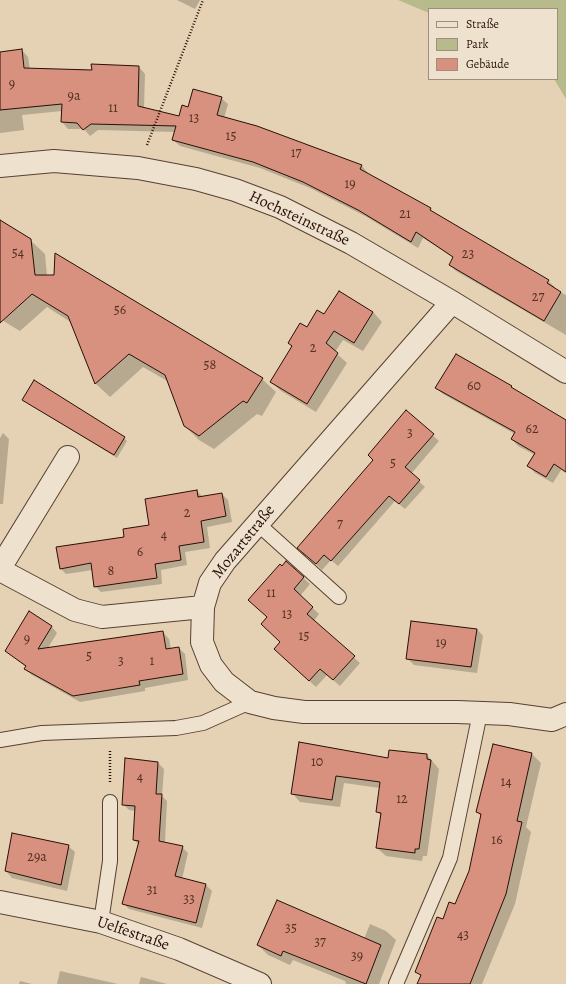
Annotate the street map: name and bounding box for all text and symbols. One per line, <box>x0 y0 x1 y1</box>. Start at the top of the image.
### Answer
legend <box>428 8 558 80</box>
text: Straße <box>466 16 499 32</box>
text: Park <box>466 36 489 52</box>
text: Gebäude <box>466 56 509 72</box>
house number: 9 <box>9 77 15 93</box>
house number: 9a <box>68 89 80 105</box>
house number: 11 <box>108 101 118 117</box>
house number: 13 <box>189 111 199 127</box>
house number: 15 <box>226 129 236 145</box>
house number: 17 <box>291 146 301 162</box>
house number: 19 <box>344 177 356 193</box>
street label: Hochsteinstraße <box>246 187 352 251</box>
house number: 21 <box>399 207 411 223</box>
house number: 54 <box>12 246 24 262</box>
house number: 23 <box>462 247 474 263</box>
house number: 27 <box>532 290 544 306</box>
house number: 56 <box>114 303 126 319</box>
house number: 2 <box>310 341 316 357</box>
house number: 58 <box>204 358 216 374</box>
house number: 60 <box>467 379 481 395</box>
house number: 62 <box>525 422 539 438</box>
house number: 3 <box>407 426 413 442</box>
house number: 5 <box>390 456 396 472</box>
street label: Mozartstraße <box>208 501 280 583</box>
house number: 2 <box>184 506 190 522</box>
house number: 7 <box>337 517 343 533</box>
house number: 4 <box>161 528 167 544</box>
house number: 6 <box>137 545 143 561</box>
house number: 8 <box>108 564 114 580</box>
house number: 11 <box>266 586 276 602</box>
house number: 13 <box>282 607 292 623</box>
house number: 15 <box>299 629 309 645</box>
house number: 9 <box>24 632 30 648</box>
house number: 19 <box>435 636 447 652</box>
house number: 5 <box>86 649 92 665</box>
house number: 3 <box>118 654 124 670</box>
house number: 1 <box>150 654 154 670</box>
house number: 10 <box>311 755 323 771</box>
house number: 4 <box>137 770 143 786</box>
house number: 14 <box>500 775 512 791</box>
house number: 12 <box>396 792 408 808</box>
house number: 16 <box>491 833 503 849</box>
house number: 29a <box>27 850 47 866</box>
house number: 31 <box>147 883 157 899</box>
house number: 33 <box>183 892 195 908</box>
street label: Uelfestraße <box>94 913 172 955</box>
house number: 35 <box>285 921 297 937</box>
house number: 43 <box>457 928 469 944</box>
house number: 37 <box>314 935 326 951</box>
house number: 39 <box>351 949 363 965</box>

